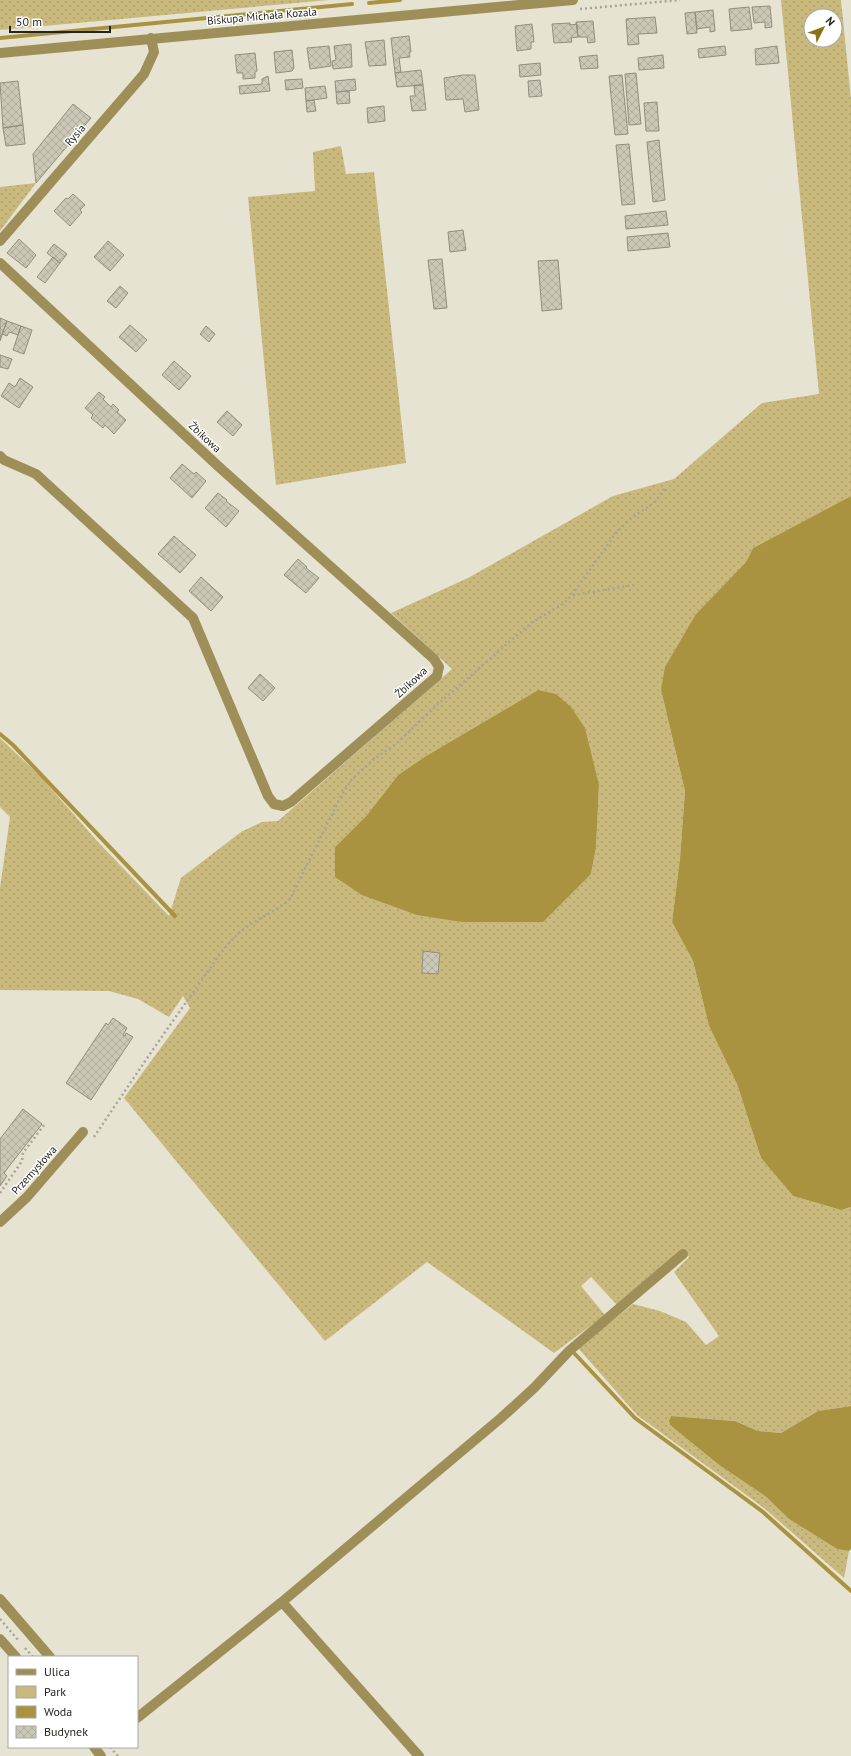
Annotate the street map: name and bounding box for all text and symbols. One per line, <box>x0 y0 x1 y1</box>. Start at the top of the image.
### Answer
street label: Biskupa Michała Kozala <box>207 4 317 28</box>
scale bar <box>10 8 110 34</box>
north arrow <box>803 8 843 48</box>
text: 50 m <box>16 14 42 29</box>
text: N <box>823 14 838 29</box>
street label: Rysia <box>62 121 88 149</box>
street label: Żbikowa <box>186 418 224 456</box>
street label: Żbikowa <box>392 663 430 701</box>
street label: Przemysłowa <box>8 1143 60 1197</box>
legend <box>8 1656 138 1748</box>
text: Ulica <box>44 1664 70 1679</box>
text: Park <box>44 1684 66 1699</box>
text: Woda <box>44 1704 72 1719</box>
text: Budynek <box>44 1724 88 1739</box>

